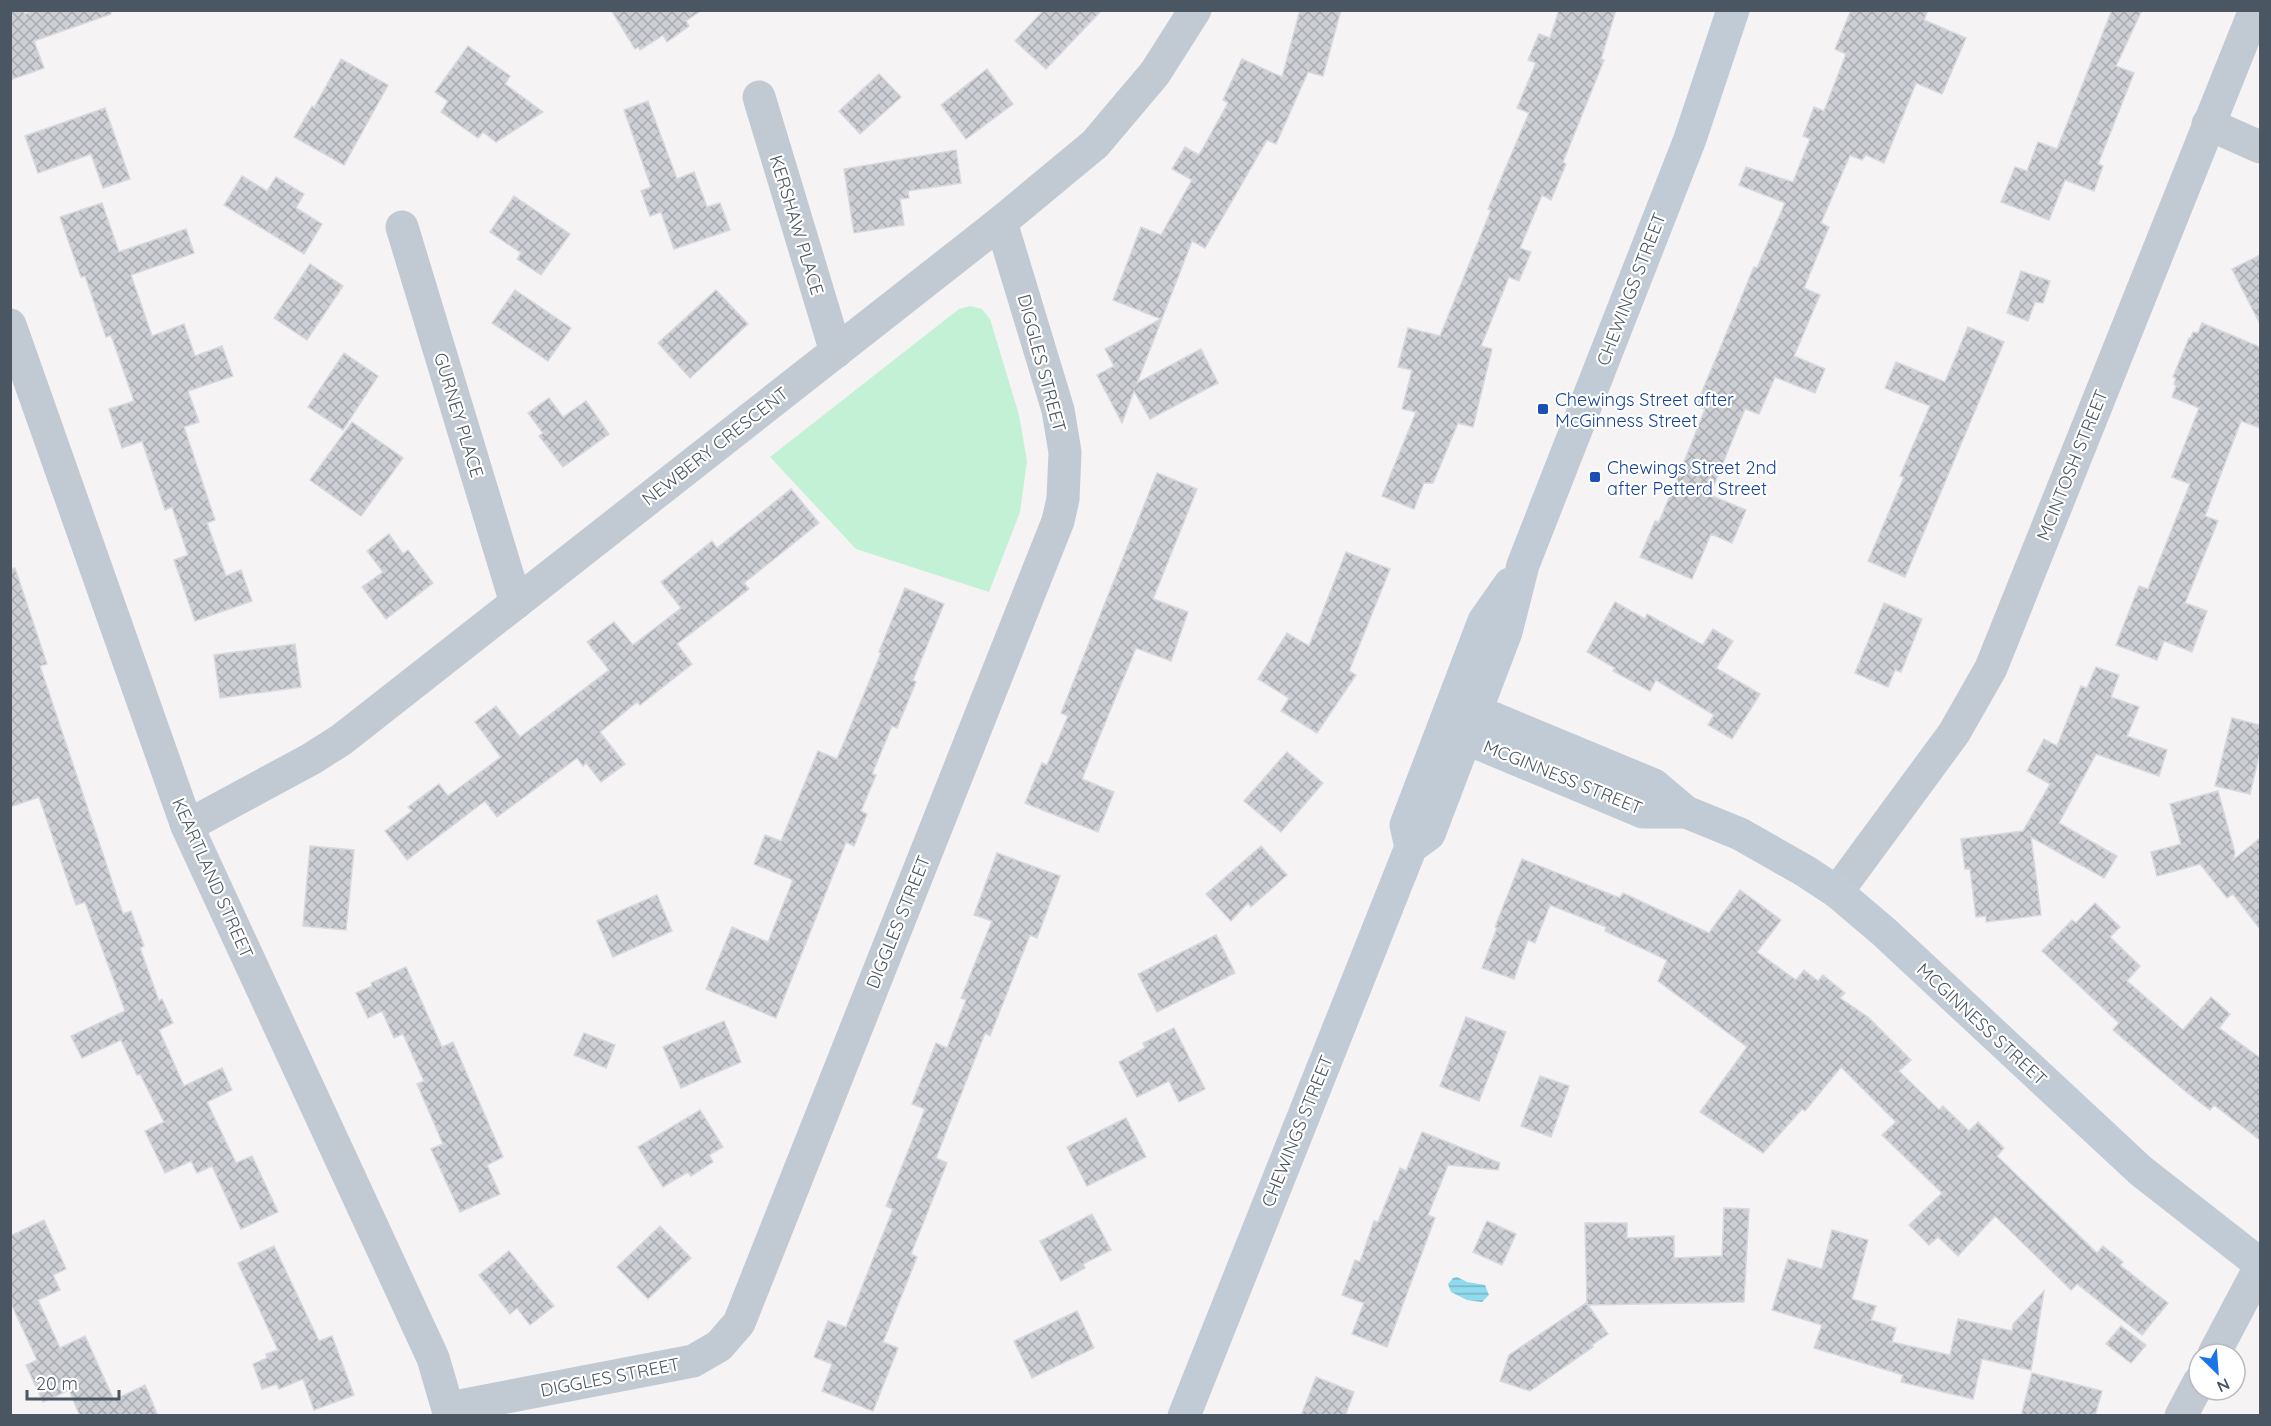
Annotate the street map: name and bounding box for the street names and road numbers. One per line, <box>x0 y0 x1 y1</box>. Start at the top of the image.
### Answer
street label: KERSHAW PLACE <box>765 152 829 298</box>
street label: CHEWINGS STREET <box>1591 209 1671 369</box>
street label: DIGGLES STREET <box>1013 292 1071 435</box>
street label: GURNEY PLACE <box>429 350 489 480</box>
street label: NEWBERY CRESCENT <box>637 382 793 510</box>
street label: MCINTOSH STREET <box>2031 386 2113 544</box>
street label: MCGINNESS STREET <box>1480 735 1646 819</box>
street label: KEARTLAND STREET <box>167 794 259 962</box>
street label: DIGGLES STREET <box>861 852 935 992</box>
street label: MCGINNESS STREET <box>1912 958 2052 1090</box>
street label: CHEWINGS STREET <box>1256 1052 1338 1210</box>
street label: DIGGLES STREET <box>538 1352 682 1402</box>

